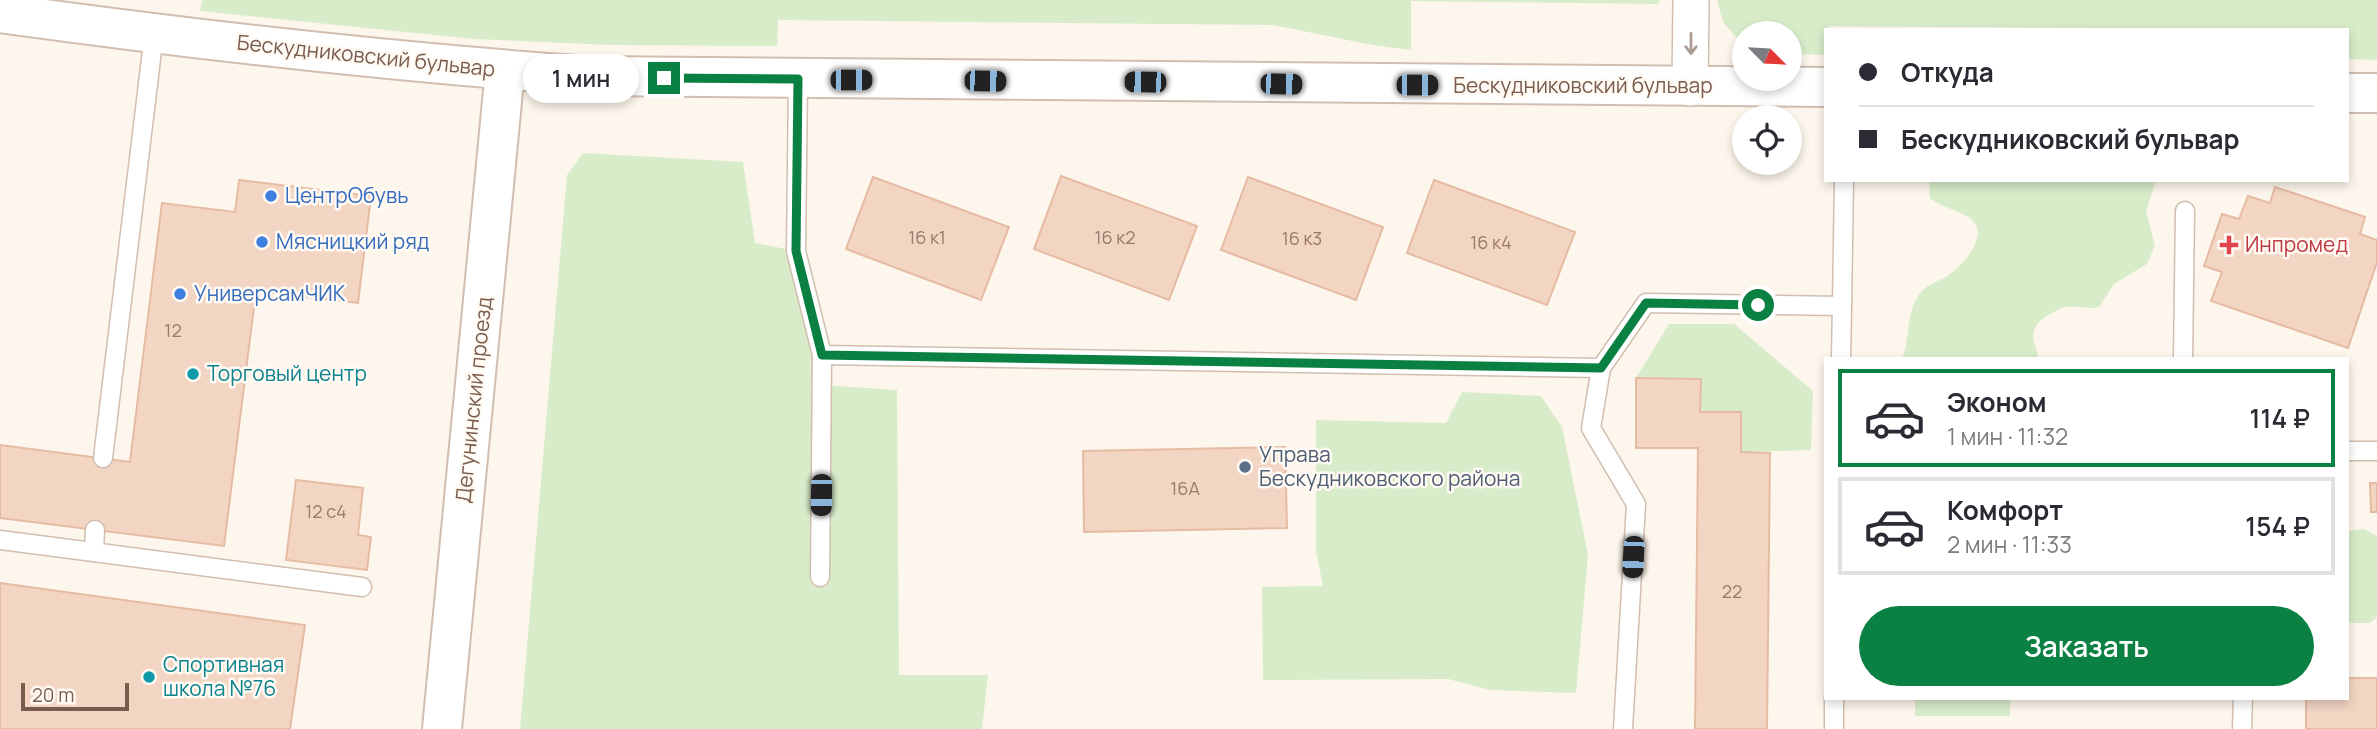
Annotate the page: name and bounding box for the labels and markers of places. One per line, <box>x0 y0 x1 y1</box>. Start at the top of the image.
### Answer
place label: ЦентрОбувь <box>285 181 408 209</box>
marker: ЦентрОбувь <box>263 188 279 204</box>
place label: Мясницкий ряд <box>276 227 429 255</box>
place label: Инпромед <box>2245 230 2348 258</box>
marker: Мясницкий ряд <box>254 234 270 250</box>
marker: Инпромед <box>2219 235 2239 255</box>
place label: УниверсамЧИК <box>194 279 346 307</box>
marker: УниверсамЧИК <box>172 286 188 302</box>
place label: Торговый центр <box>207 359 367 387</box>
marker: Торговый центр <box>185 366 201 382</box>
place label: Управа Бескудниковского района <box>1259 440 1520 492</box>
marker: Управа Бескудниковского района <box>1237 459 1253 475</box>
place label: Спортивная школа №76 <box>163 650 284 702</box>
marker: Спортивная школа №76 <box>141 669 157 685</box>

